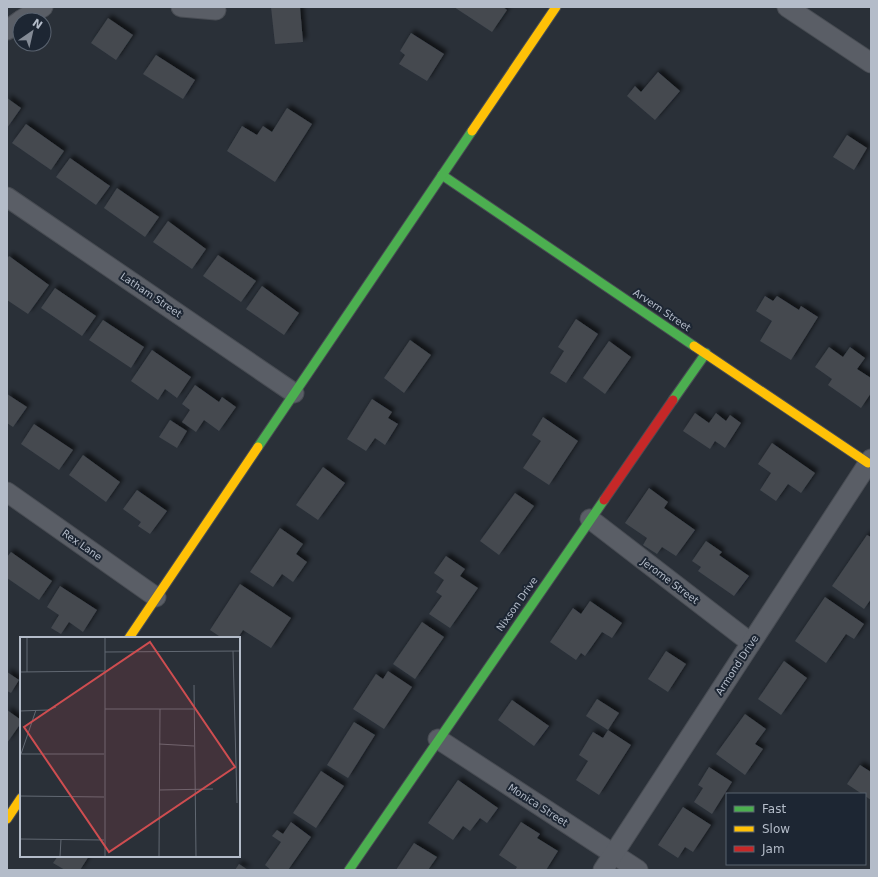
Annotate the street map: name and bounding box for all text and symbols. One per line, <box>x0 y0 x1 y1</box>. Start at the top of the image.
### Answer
north arrow <box>12 12 52 52</box>
text: N <box>30 16 45 32</box>
street label: Latham Street <box>118 270 184 320</box>
street label: Arvern Street <box>631 287 693 333</box>
street label: Rex Lane <box>60 527 104 563</box>
street label: Jerome Street <box>639 555 701 606</box>
street label: Nixson Drive <box>494 575 540 633</box>
street label: Armond Drive <box>714 633 760 697</box>
inset map <box>20 637 240 857</box>
street label: Monica Street <box>506 782 570 828</box>
legend <box>726 793 866 865</box>
text: Fast <box>762 802 786 816</box>
text: Slow <box>762 822 790 836</box>
text: Jam <box>761 842 785 856</box>

